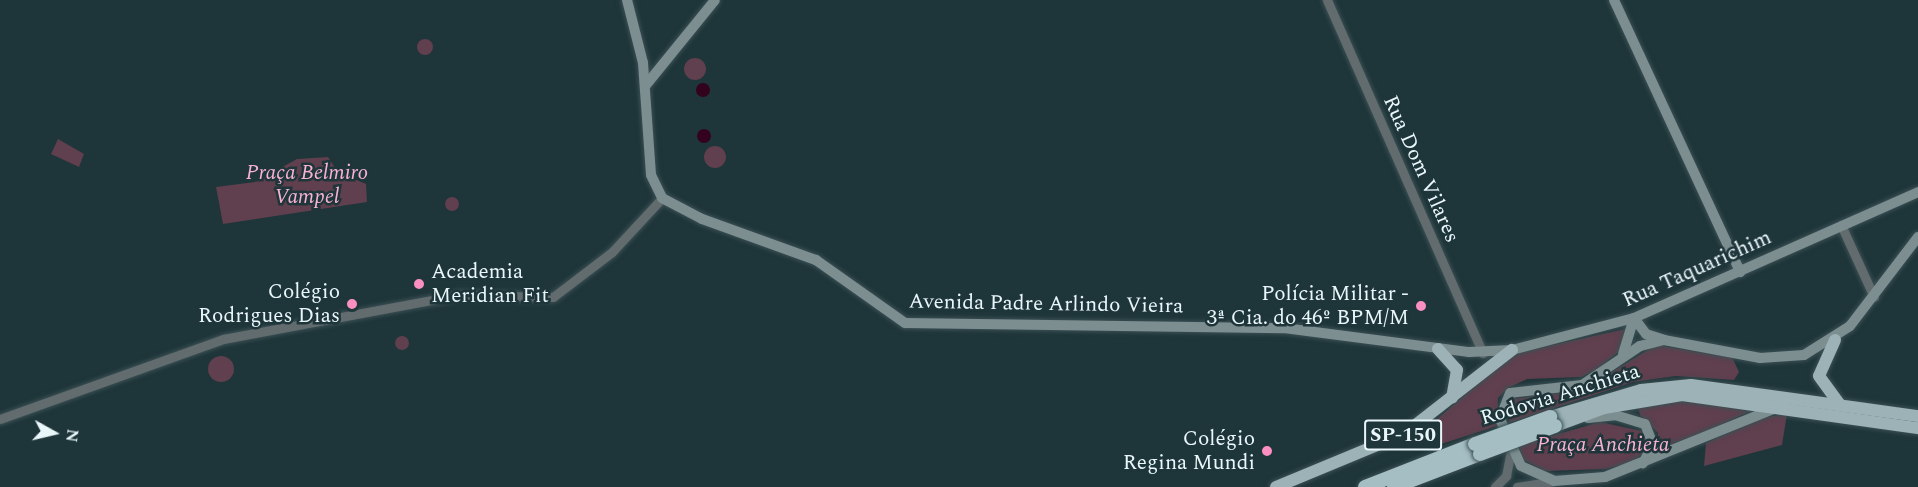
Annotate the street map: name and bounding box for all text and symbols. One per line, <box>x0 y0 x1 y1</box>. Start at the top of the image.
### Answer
street label: Rua Dom Vilares <box>1377 92 1465 246</box>
park label: Praça Belmiro Vampel <box>246 160 368 210</box>
street label: Rua Taquarichim <box>1619 225 1775 313</box>
place label: Academia Meridian Fit <box>431 259 549 309</box>
marker: Academia Meridian Fit <box>412 277 426 291</box>
place label: Colégio Rodrigues Dias <box>198 279 340 329</box>
place label: Polícia Militar - 3ª Cia. do 46º BPM/M <box>1207 281 1409 331</box>
street label: Avenida Padre Arlindo Vieira <box>908 289 1184 319</box>
marker: Colégio Rodrigues Dias <box>345 297 359 311</box>
marker: Polícia Militar - 3ª Cia. do 46º BPM/M <box>1414 299 1428 313</box>
street label: Rodovia Anchieta <box>1477 359 1643 431</box>
north arrow <box>24 403 84 463</box>
road number: SP-150 <box>1364 418 1442 452</box>
place label: Colégio Regina Mundi <box>1123 426 1255 476</box>
text: N <box>59 427 85 444</box>
park label: Praça Anchieta <box>1537 432 1669 458</box>
marker: Colégio Regina Mundi <box>1260 444 1274 458</box>

